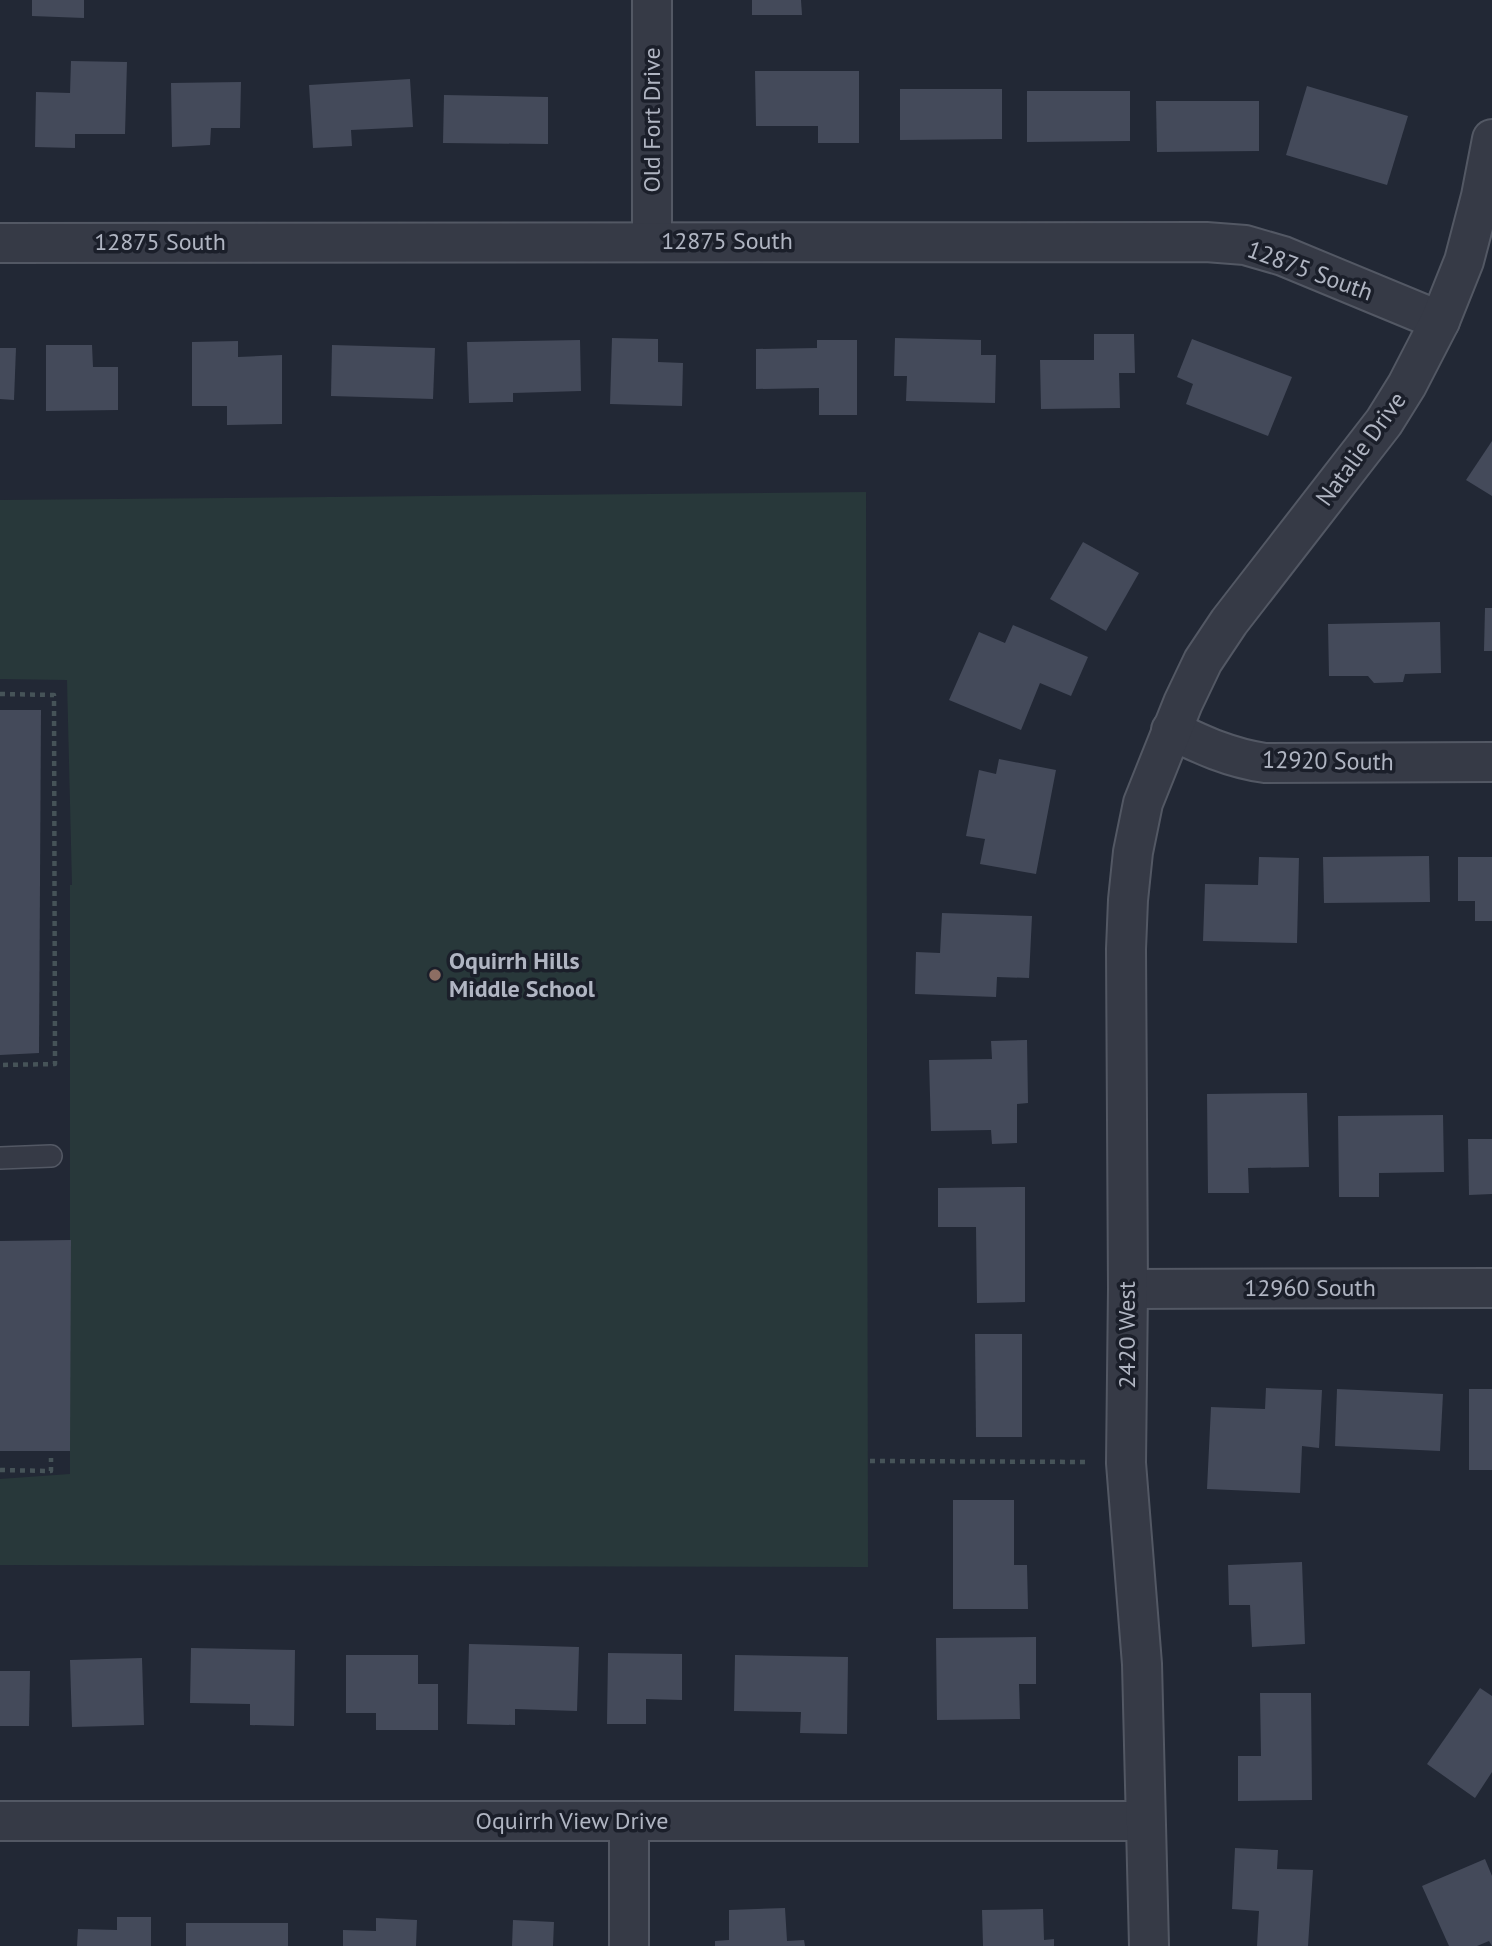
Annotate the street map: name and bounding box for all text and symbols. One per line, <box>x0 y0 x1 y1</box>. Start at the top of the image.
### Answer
street label: Old Fort Drive <box>636 47 667 193</box>
street label: 12875 South <box>661 225 793 256</box>
street label: 12875 South <box>94 226 226 257</box>
street label: 12875 South <box>1243 233 1377 308</box>
street label: Natalie Drive <box>1309 385 1412 512</box>
street label: 12920 South <box>1262 744 1394 777</box>
place label: Oquirrh Hills Middle School <box>449 945 596 1004</box>
marker: Oquirrh Hills Middle School <box>427 967 443 983</box>
street label: 12960 South <box>1244 1272 1376 1303</box>
street label: 2420 West <box>1111 1281 1142 1389</box>
street label: Oquirrh View Drive <box>475 1805 669 1836</box>

